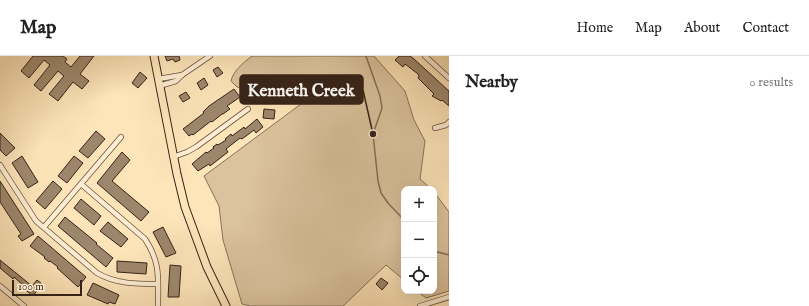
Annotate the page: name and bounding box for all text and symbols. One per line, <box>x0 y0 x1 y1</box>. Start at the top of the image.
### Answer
text: Map <box>20 16 56 40</box>
text: Home <box>577 19 613 37</box>
text: Map <box>635 19 662 37</box>
text: About <box>684 19 720 37</box>
text: Contact <box>742 19 789 37</box>
text: Nearby <box>465 72 518 93</box>
text: 0 results <box>749 74 793 91</box>
callout: Kenneth Creek <box>240 75 363 104</box>
text: Kenneth Creek <box>247 81 356 102</box>
map controls <box>401 186 437 294</box>
button: + <box>401 186 437 222</box>
button: − <box>401 222 437 258</box>
button: locate <box>401 258 437 294</box>
scale bar <box>12 278 82 297</box>
text: 100 m <box>18 280 44 294</box>

